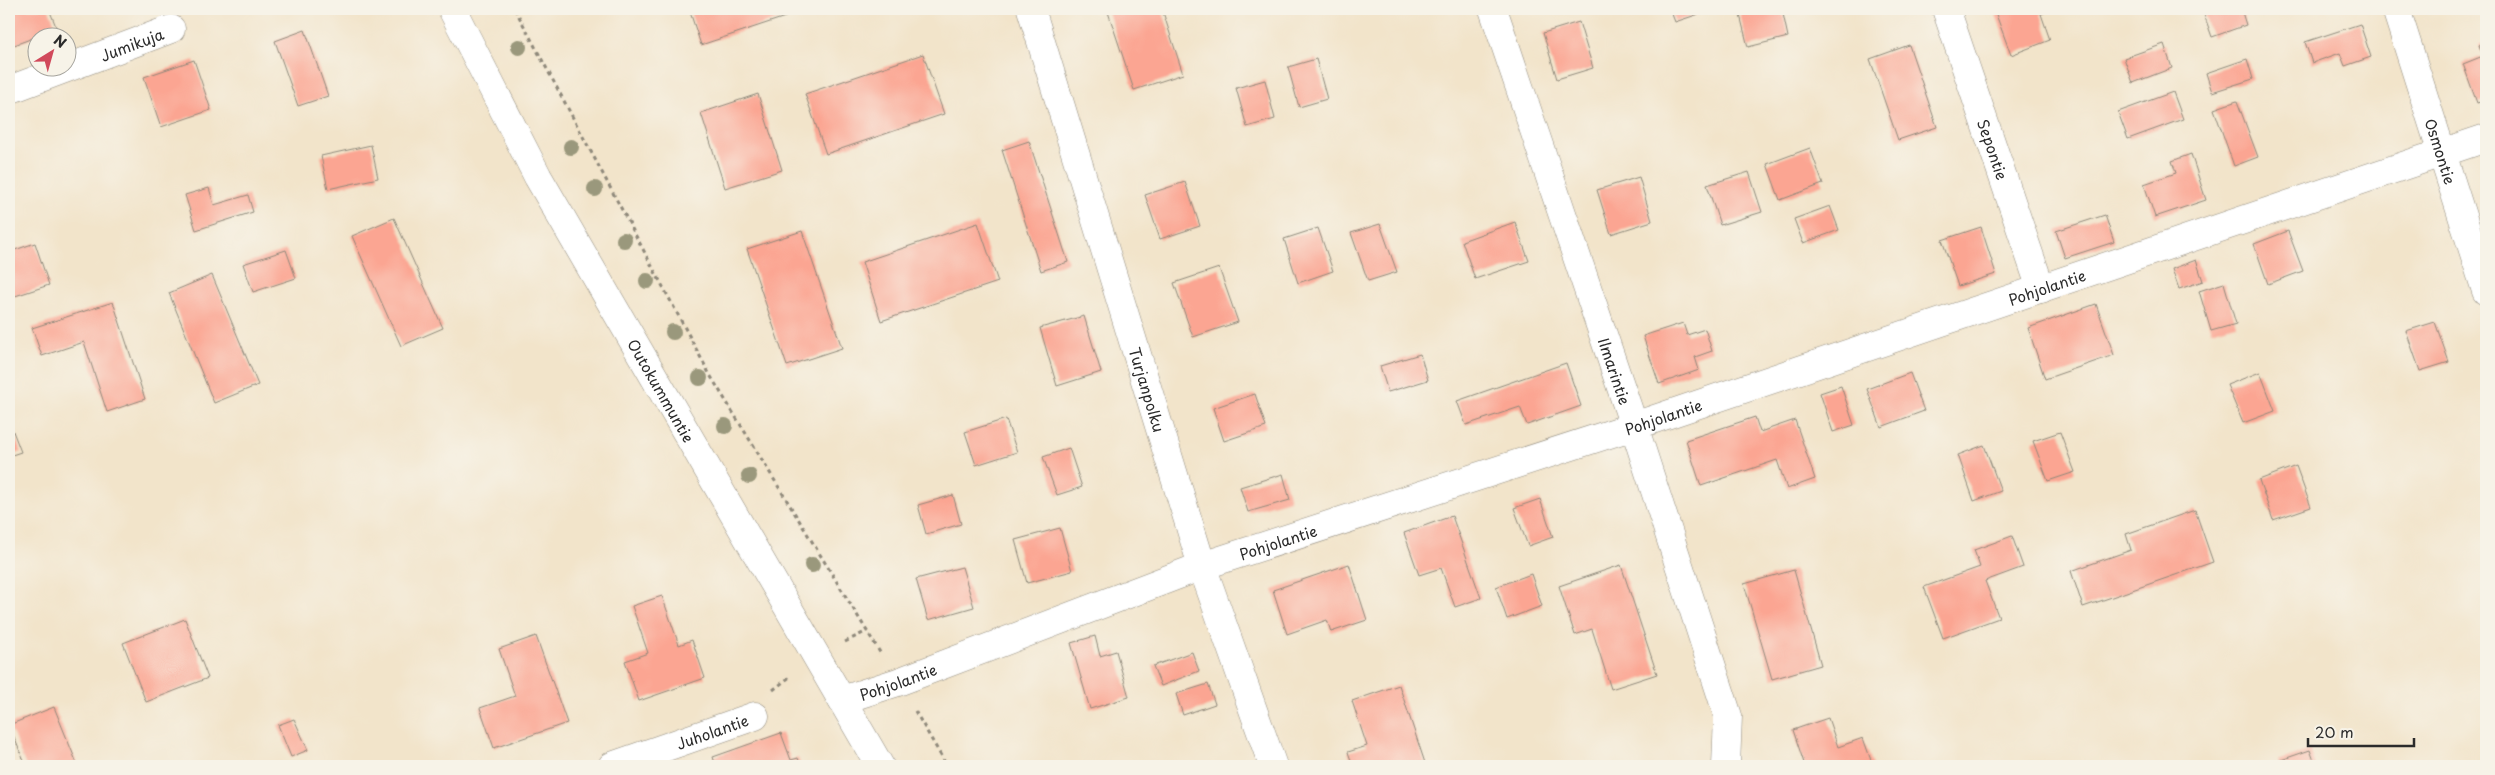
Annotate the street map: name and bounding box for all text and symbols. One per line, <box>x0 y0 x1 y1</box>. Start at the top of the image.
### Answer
street label: Jumikuja <box>97 21 167 66</box>
north arrow <box>28 28 78 78</box>
text: N <box>49 29 71 53</box>
street label: Osmontie <box>2420 115 2463 187</box>
street label: Sepontie <box>1973 116 2015 183</box>
street label: Pohjolantie <box>2005 263 2088 310</box>
street label: Outokummuntie <box>623 334 701 446</box>
street label: Ilmarintie <box>1593 334 1637 408</box>
street label: Turjanpolku <box>1124 344 1172 435</box>
street label: Pohjolantie <box>1621 392 1705 440</box>
street label: Pohjolantie <box>1236 518 1320 565</box>
street label: Pohjolantie <box>856 657 940 705</box>
street label: Juholantie <box>673 708 751 754</box>
scale bar <box>2308 715 2414 747</box>
text: 20 m <box>2315 720 2354 743</box>

